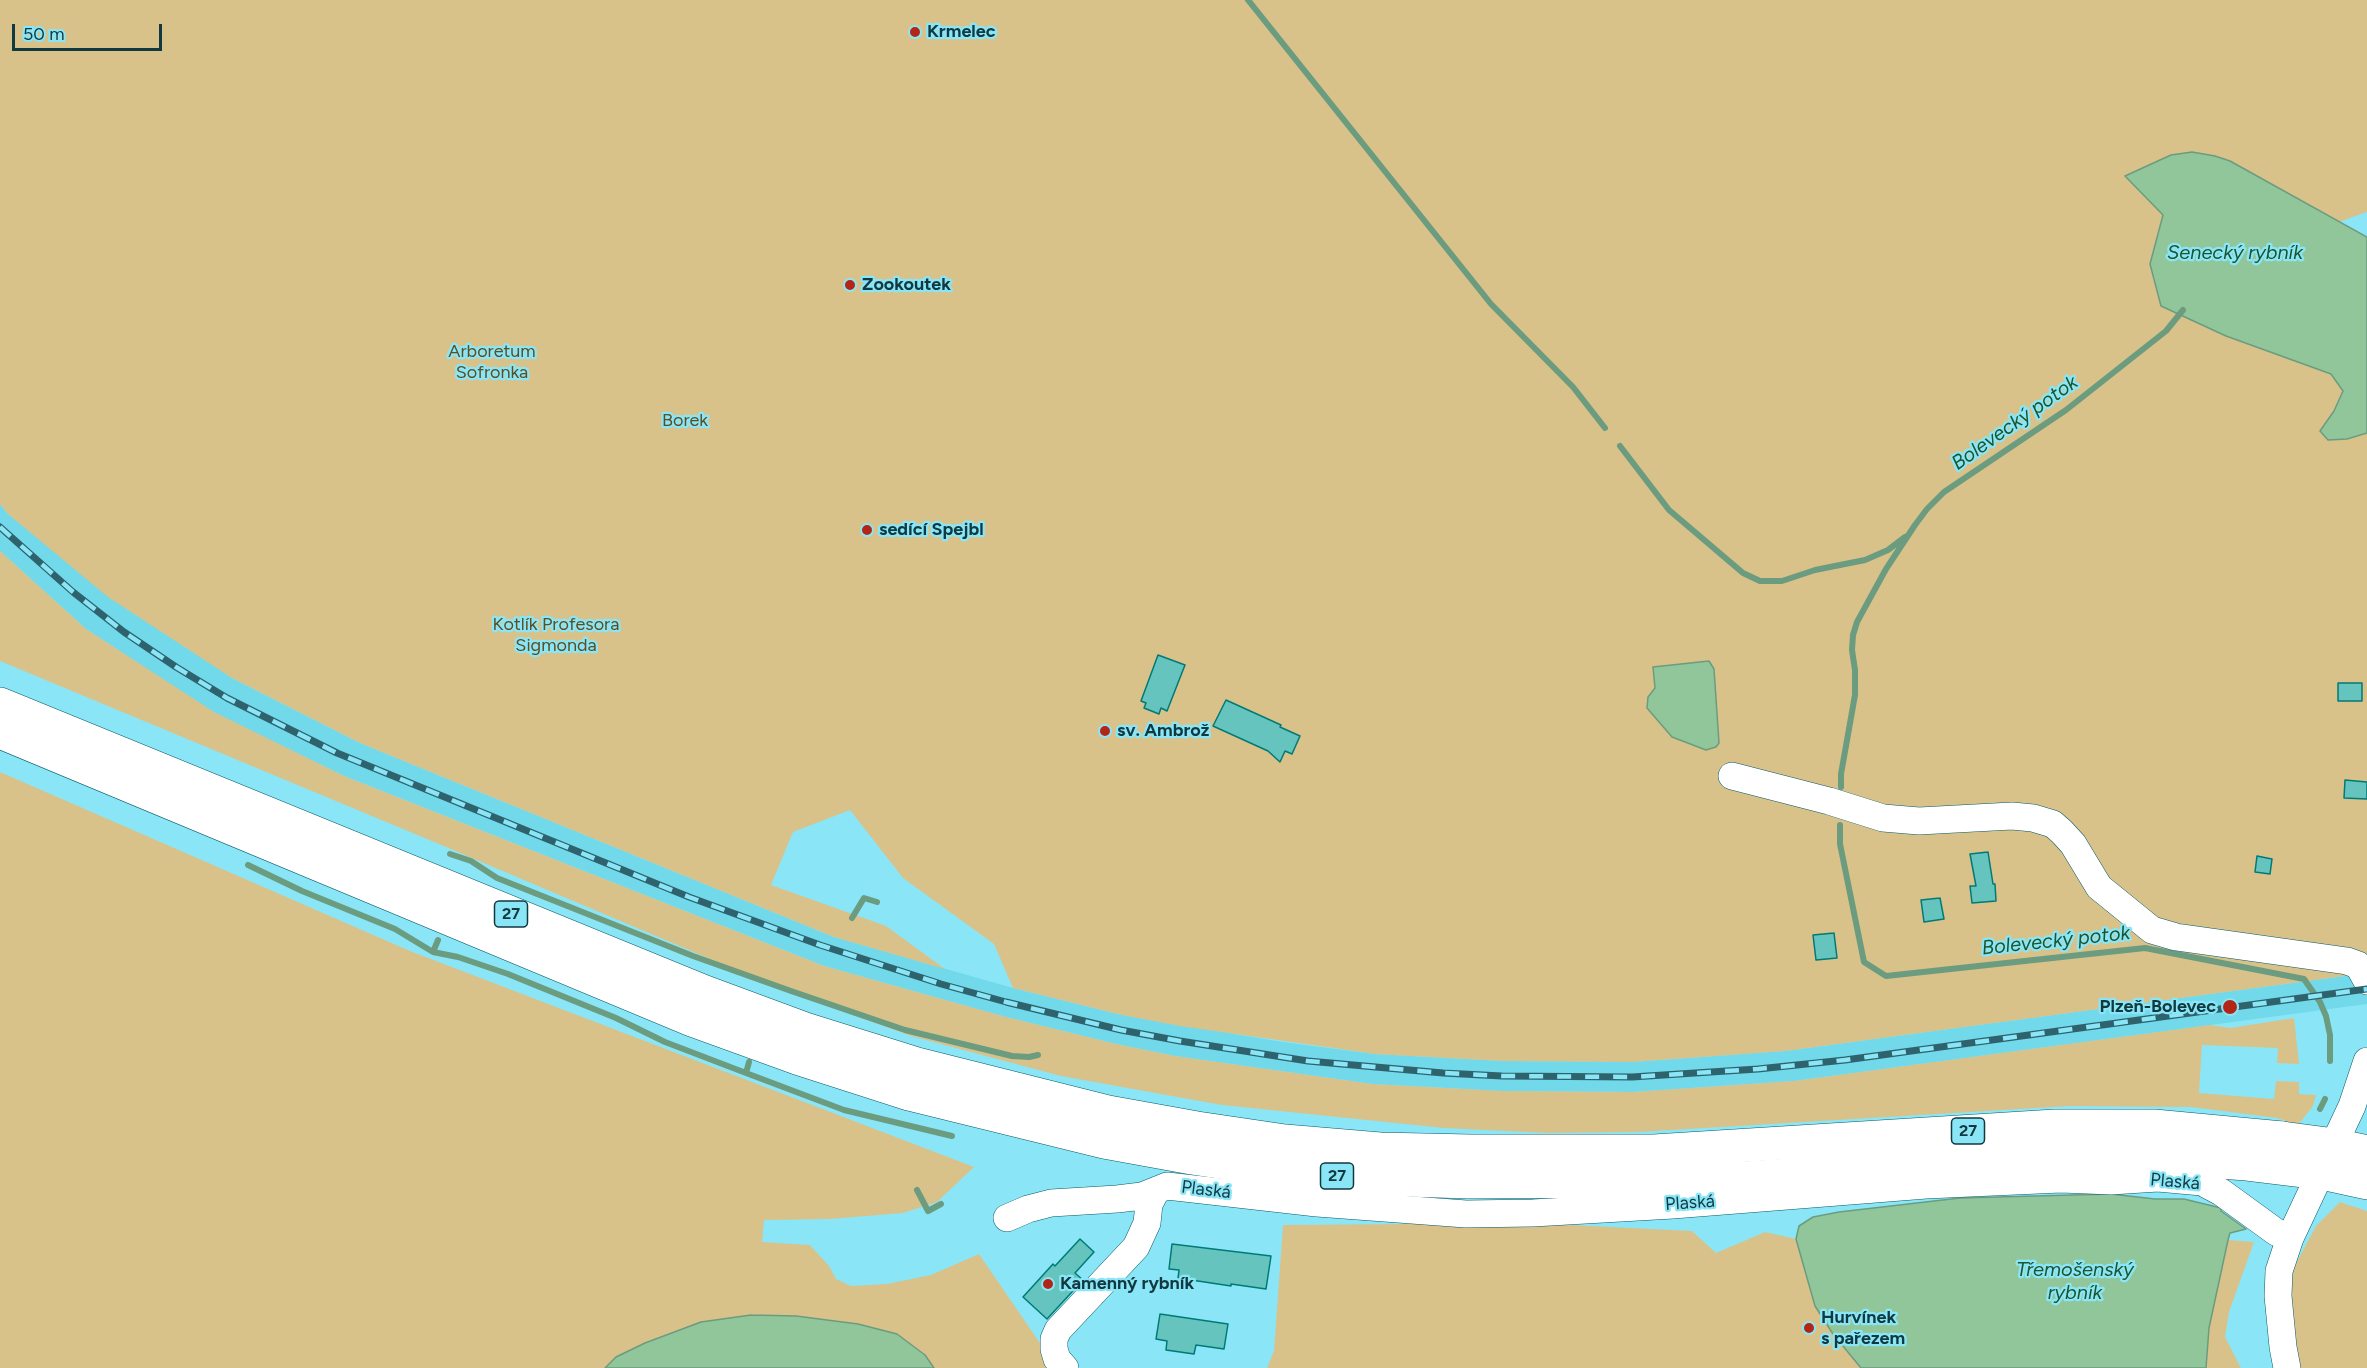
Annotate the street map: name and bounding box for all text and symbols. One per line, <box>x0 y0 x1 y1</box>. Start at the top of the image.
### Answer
scale bar <box>15 12 165 50</box>
place label: Krmelec <box>927 21 996 43</box>
text: 50 m <box>23 23 65 45</box>
marker: Krmelec <box>908 25 922 39</box>
water label: Senecký rybník <box>2167 241 2303 265</box>
place label: Zookoutek <box>862 274 951 296</box>
marker: Zookoutek <box>843 278 857 292</box>
park label: Arboretum Sofronka <box>448 341 536 384</box>
water label: Bolevecký potok <box>1947 370 2083 476</box>
park label: Borek <box>662 410 708 432</box>
place label: sedící Spejbl <box>879 519 984 541</box>
marker: sedící Spejbl <box>860 523 874 537</box>
park label: Kotlík Profesora Sigmonda <box>493 614 619 656</box>
place label: sv. Ambrož <box>1117 720 1209 742</box>
marker: sv. Ambrož <box>1098 724 1112 738</box>
road number: 27 <box>494 901 528 927</box>
water label: Bolevecký potok <box>1981 921 2131 961</box>
place label: Plzeň-Bolevec <box>2100 996 2216 1018</box>
marker: Plzeň-Bolevec <box>2221 998 2239 1016</box>
road number: 27 <box>1952 1118 1984 1144</box>
road number: 27 <box>1320 1163 1354 1189</box>
street label: Plaská <box>2149 1169 2201 1195</box>
street label: Plaská <box>1180 1176 1232 1204</box>
street label: Plaská <box>1664 1190 1716 1216</box>
water label: Třemošenský rybník <box>2016 1258 2134 1305</box>
place label: Kamenný rybník <box>1060 1273 1194 1295</box>
marker: Kamenný rybník <box>1041 1277 1055 1291</box>
place label: Hurvínek s pařezem <box>1821 1307 1905 1350</box>
marker: Hurvínek s pařezem <box>1802 1321 1816 1335</box>

